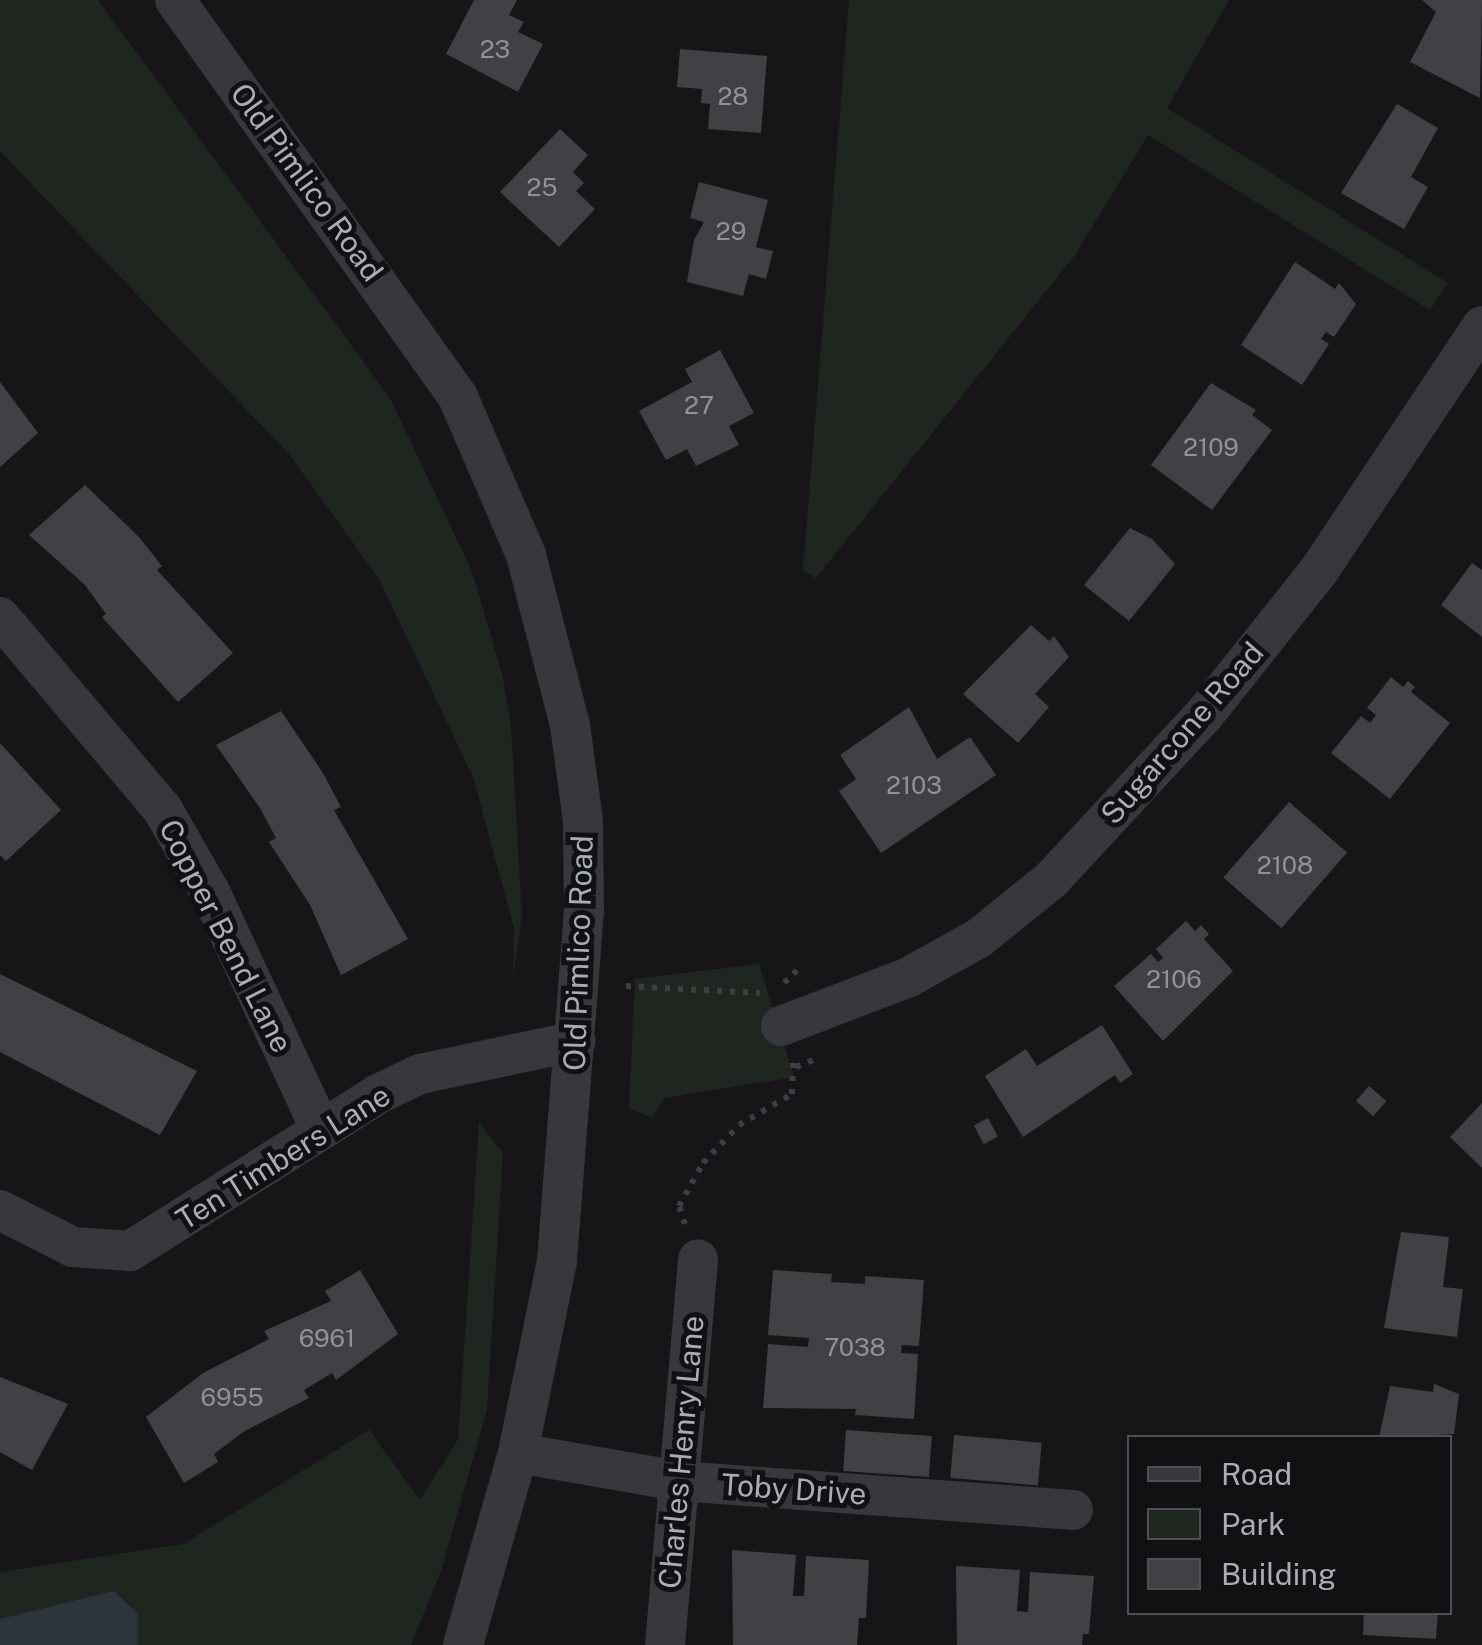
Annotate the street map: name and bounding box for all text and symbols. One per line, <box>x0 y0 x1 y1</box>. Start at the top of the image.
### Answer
house number: 23 <box>480 34 510 64</box>
street label: Old Pimlico Road <box>223 76 391 288</box>
house number: 28 <box>717 81 749 111</box>
house number: 25 <box>527 172 557 202</box>
house number: 29 <box>716 216 746 246</box>
house number: 27 <box>684 390 714 420</box>
house number: 2109 <box>1183 432 1239 462</box>
street label: Sugarcone Road <box>1093 635 1271 831</box>
house number: 2103 <box>886 770 942 800</box>
street label: Copper Bend Lane <box>152 813 300 1059</box>
street label: Old Pimlico Road <box>556 835 600 1071</box>
house number: 2108 <box>1257 850 1313 880</box>
house number: 2106 <box>1146 964 1202 994</box>
street label: Ten Timbers Lane <box>169 1077 397 1237</box>
street label: Charles Henry Lane <box>651 1314 711 1590</box>
house number: 6961 <box>299 1323 355 1353</box>
house number: 7038 <box>824 1332 886 1362</box>
house number: 6955 <box>200 1382 264 1412</box>
legend <box>1127 1435 1452 1615</box>
text: Road <box>1221 1456 1292 1492</box>
street label: Toby Drive <box>720 1466 868 1512</box>
text: Park <box>1221 1506 1285 1542</box>
text: Building <box>1221 1556 1336 1592</box>

